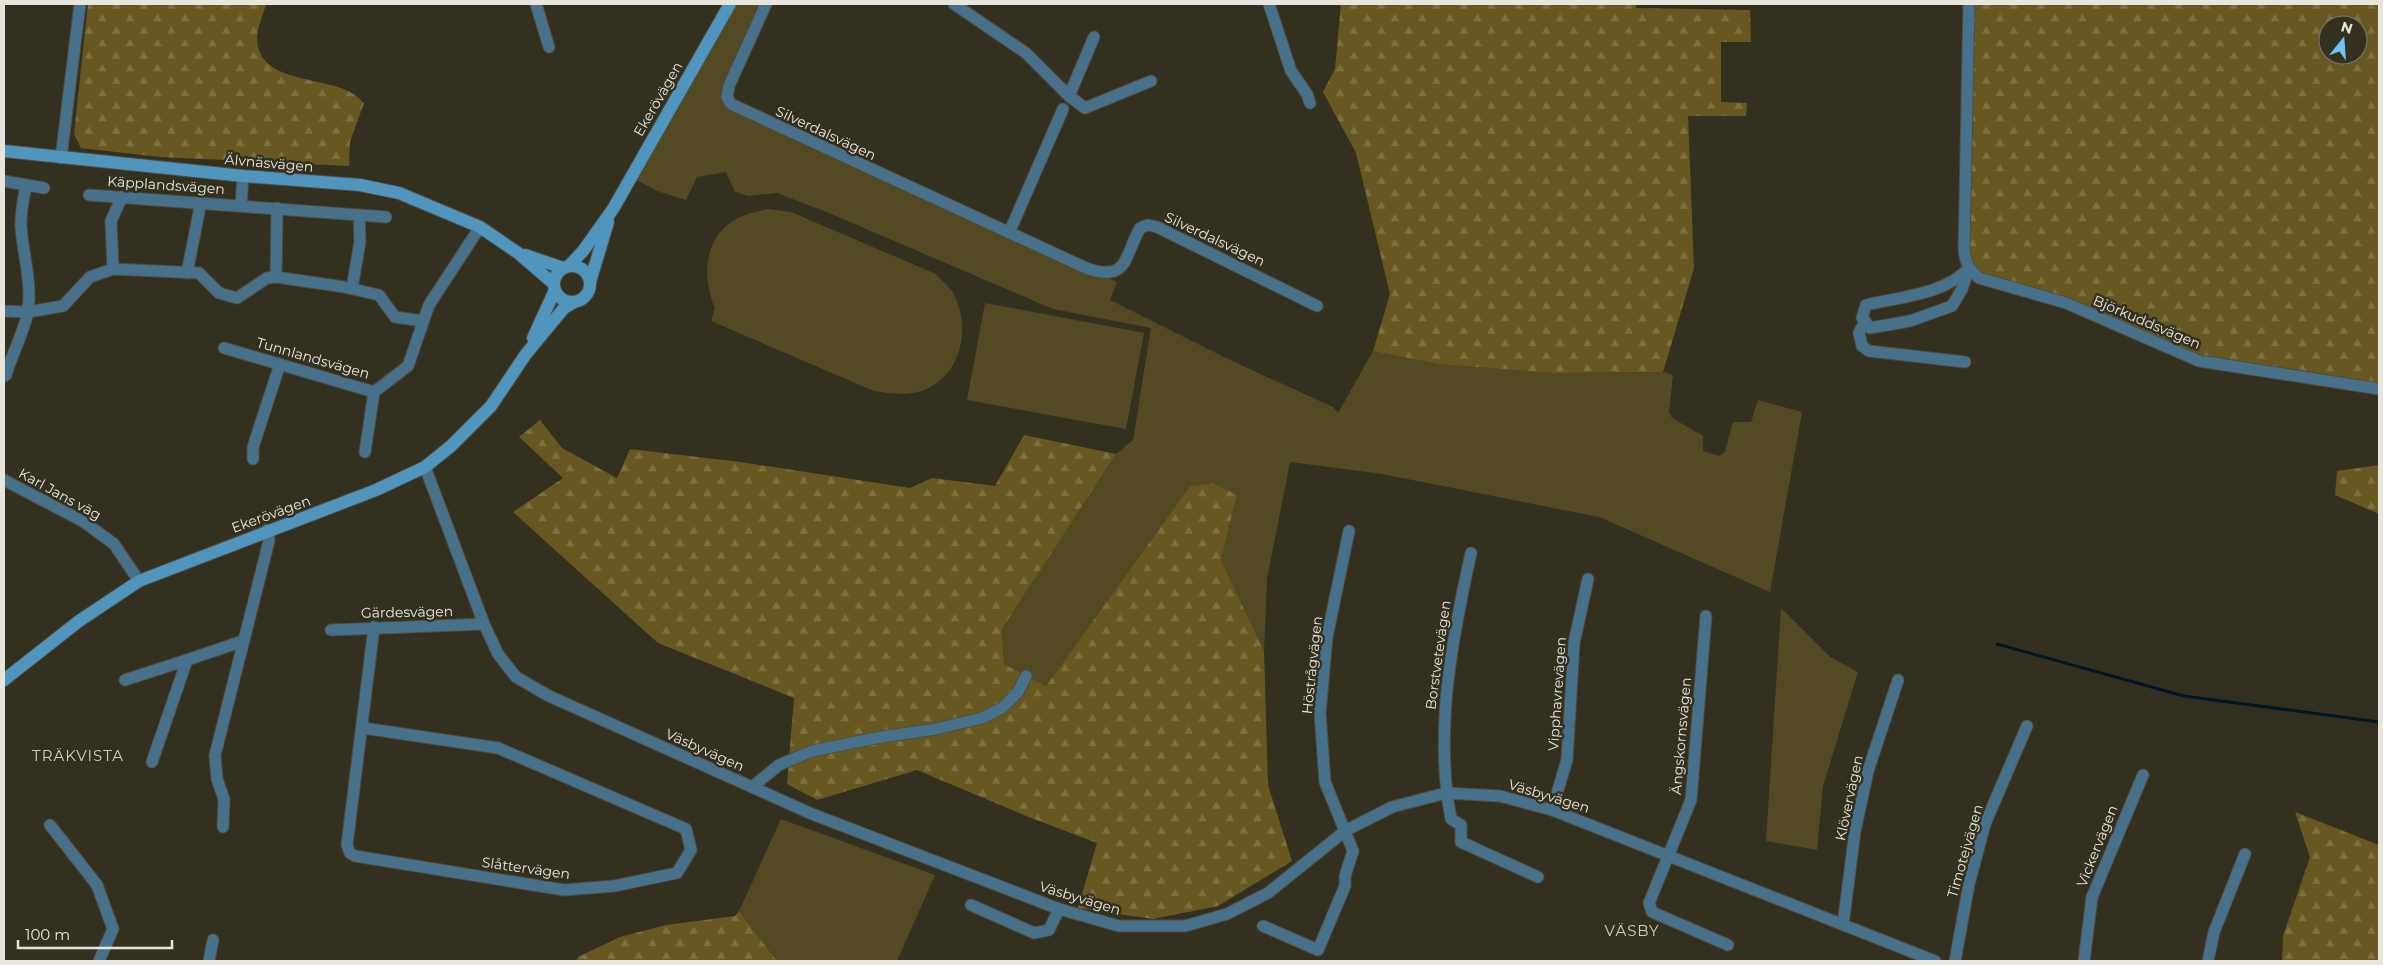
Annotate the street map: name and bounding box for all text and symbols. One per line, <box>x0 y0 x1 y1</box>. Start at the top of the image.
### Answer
north arrow <box>2318 15 2368 65</box>
text: N <box>2339 17 2355 38</box>
street label: Ekerövägen <box>629 59 687 139</box>
street label: Silverdalsvägen <box>773 102 879 164</box>
street label: Älvnäsvägen <box>224 150 314 176</box>
street label: Käpplandsvägen <box>107 172 225 198</box>
street label: Silverdalsvägen <box>1162 208 1268 270</box>
street label: Björkuddsvägen <box>2091 291 2203 353</box>
street label: Tunnlandsvägen <box>254 333 372 383</box>
street label: Karl Jans väg <box>16 464 104 524</box>
street label: Ekerövägen <box>229 491 313 537</box>
street label: Borstvetevägen <box>1421 599 1455 711</box>
street label: Gärdesvägen <box>361 602 453 622</box>
street label: Höstrågvägen <box>1298 615 1326 715</box>
street label: Vipphavrevägen <box>1544 636 1570 752</box>
street label: Ängskornsvägen <box>1667 677 1695 795</box>
street label: Väsbyvägen <box>663 725 747 775</box>
district label: TRÄKVISTA <box>32 746 124 765</box>
street label: Klövervägen <box>1831 754 1867 842</box>
street label: Väsbyvägen <box>1506 775 1592 817</box>
street label: Timotejvägen <box>1943 802 1987 900</box>
street label: Vickervägen <box>2072 803 2122 889</box>
street label: Slåttervägen <box>481 853 571 883</box>
street label: Väsbyvägen <box>1037 877 1123 919</box>
scale bar <box>18 918 171 950</box>
district label: VÄSBY <box>1604 921 1660 940</box>
text: 100 m <box>25 925 70 944</box>

